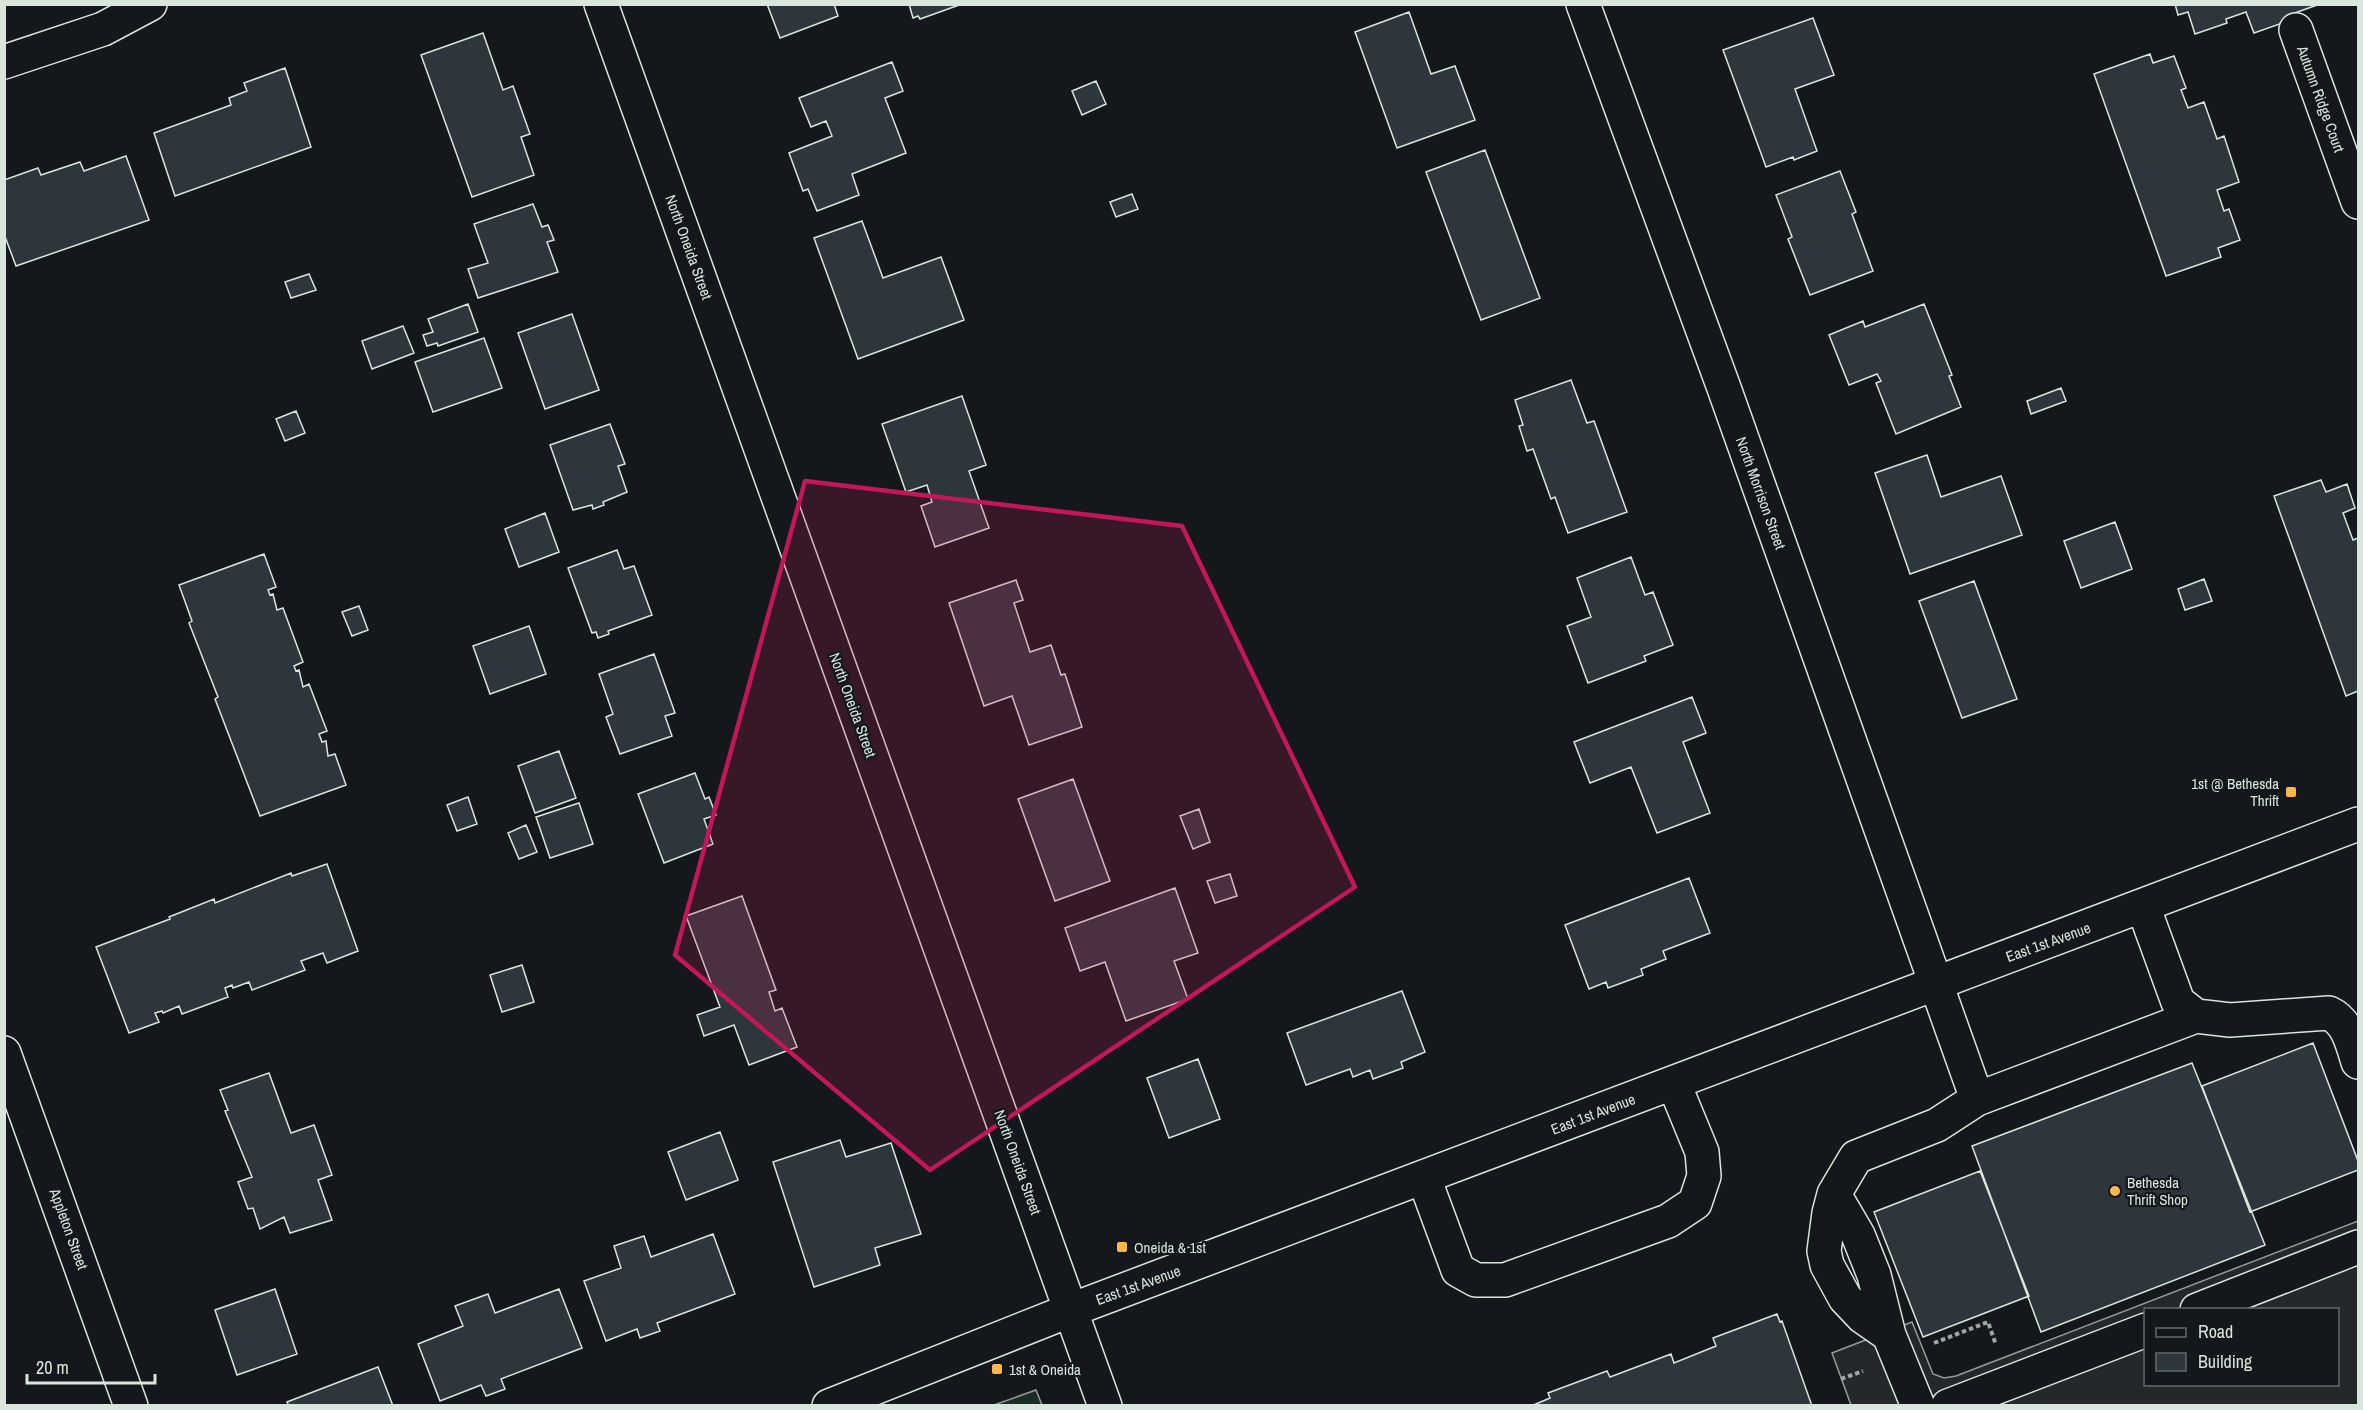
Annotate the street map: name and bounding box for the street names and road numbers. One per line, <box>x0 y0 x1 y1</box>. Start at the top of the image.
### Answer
street label: Autumn Ridge Court <box>2292 42 2350 156</box>
street label: North Oneida Street <box>660 192 718 303</box>
street label: North Morrison Street <box>1731 434 1791 553</box>
street label: North Oneida Street <box>824 650 882 761</box>
street label: East 1st Avenue <box>2003 917 2093 967</box>
street label: East 1st Avenue <box>1548 1088 1638 1140</box>
street label: North Oneida Street <box>989 1107 1047 1218</box>
street label: Appleton Street <box>44 1185 94 1273</box>
street label: East 1st Avenue <box>1093 1260 1183 1310</box>

